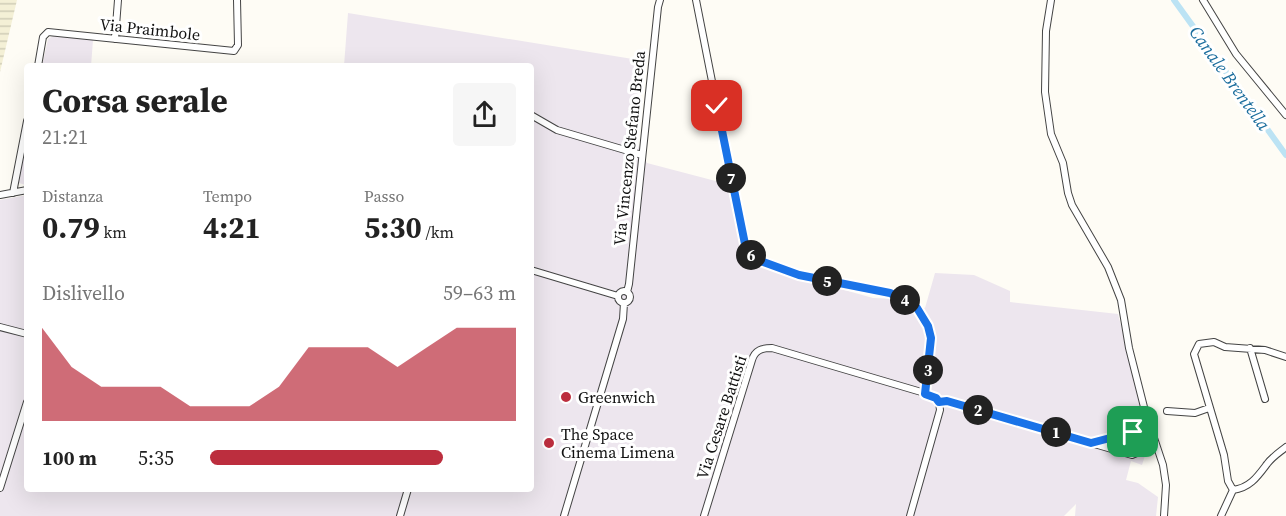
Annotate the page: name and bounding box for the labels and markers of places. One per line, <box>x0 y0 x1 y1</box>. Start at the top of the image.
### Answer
pin <box>691 80 742 131</box>
pin: 7 <box>716 163 746 193</box>
pin: 6 <box>736 240 766 270</box>
pin: 5 <box>812 266 842 296</box>
pin: 4 <box>890 285 920 315</box>
pin: 3 <box>913 355 943 385</box>
place label: Greenwich <box>578 386 656 408</box>
marker: Greenwich <box>559 390 573 404</box>
pin: 2 <box>963 395 993 425</box>
pin <box>1107 406 1158 457</box>
pin: 1 <box>1041 417 1071 447</box>
place label: The Space Cinema Limena <box>561 423 676 463</box>
marker: The Space Cinema Limena <box>542 436 556 450</box>

